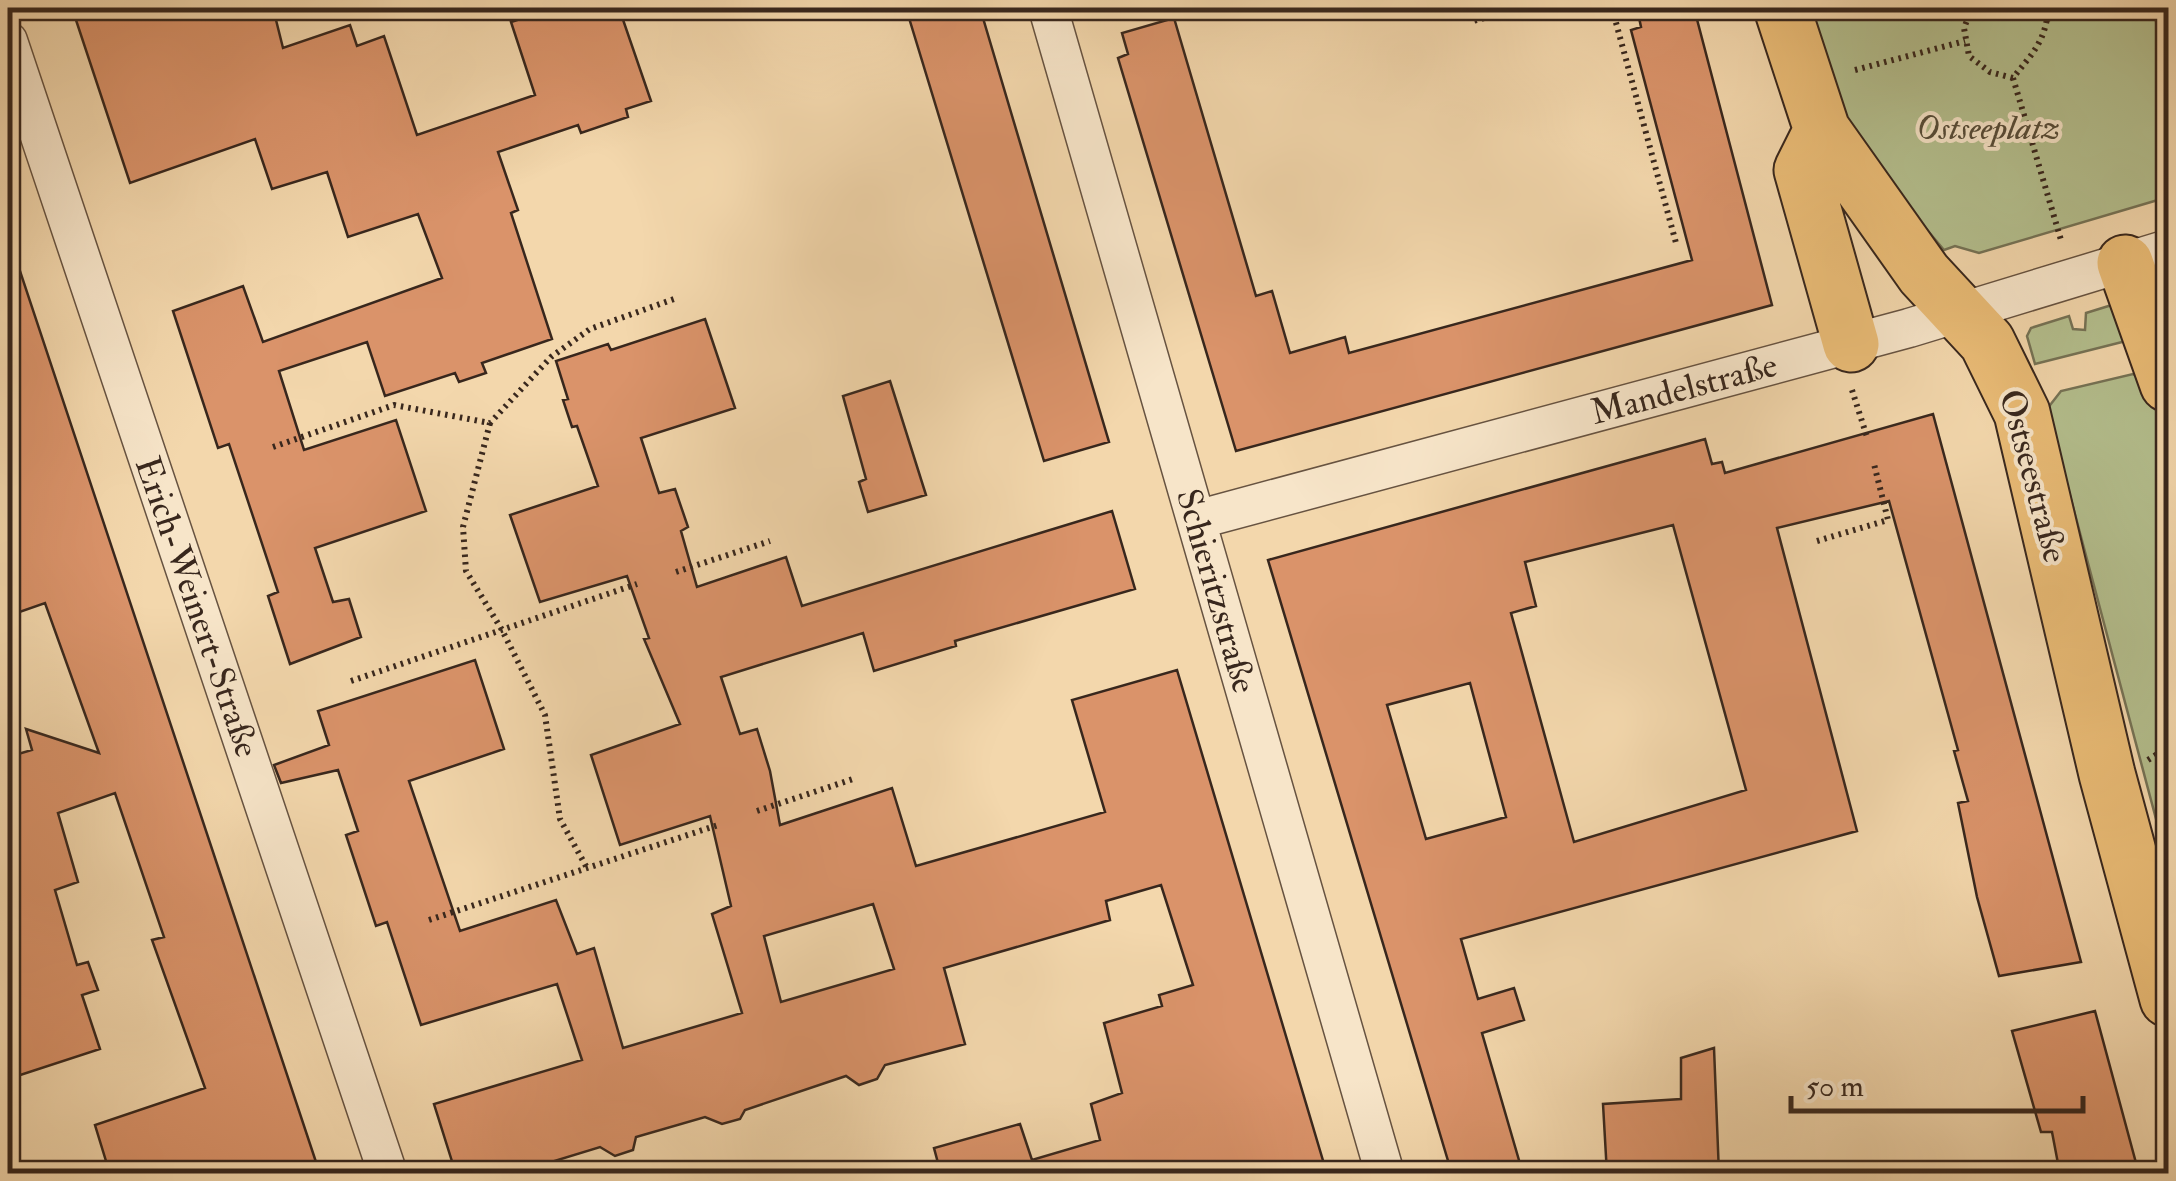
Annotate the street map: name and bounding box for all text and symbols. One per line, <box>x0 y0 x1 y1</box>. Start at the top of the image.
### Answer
park label: Ostseeplatz <box>1916 106 2060 150</box>
street label: Mandelstraße <box>1586 343 1782 435</box>
street label: Ostseestraße <box>1989 385 2077 567</box>
street label: Erich-Weinert-Straße <box>125 451 269 763</box>
street label: Schieritzstraße <box>1166 484 1266 698</box>
scale bar <box>1791 1051 2084 1113</box>
text: 50 m <box>1806 1068 1864 1105</box>

